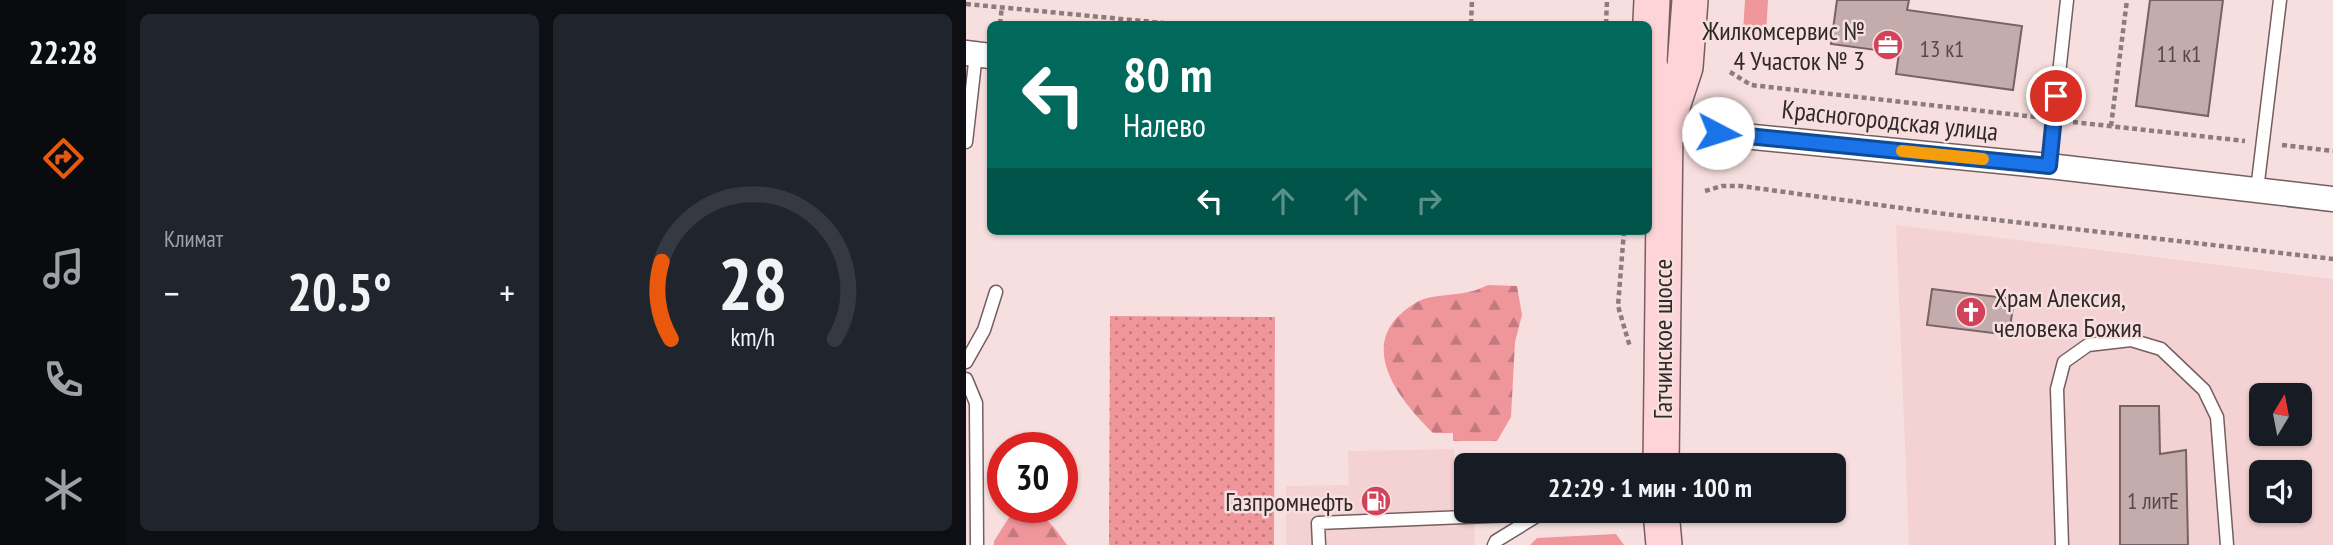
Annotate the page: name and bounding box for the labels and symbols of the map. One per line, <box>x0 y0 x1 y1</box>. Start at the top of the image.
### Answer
place label: Жилкомсервис № 4 Участок № 3 <box>1701 14 1865 77</box>
office icon: Жилкомсервис № 4 Участок № 3 <box>1871 28 1905 62</box>
house number: 13 к1 <box>1920 34 1964 63</box>
house number: 11 к1 <box>2157 39 2201 68</box>
pin <box>2026 66 2086 126</box>
street label: Красногородская улица <box>1780 92 2000 148</box>
position arrow <box>1681 96 1755 170</box>
street label: Гатчинское шоссе <box>1646 259 1679 419</box>
place label: Храм Алексия, человека Божия <box>1994 281 2142 344</box>
church icon: Храм Алексия, человека Божия <box>1954 295 1988 329</box>
north arrow <box>2249 383 2312 446</box>
speed limit sign: 30 <box>987 432 1078 523</box>
fuel station icon: Газпромнефть <box>1359 484 1393 518</box>
place label: Газпромнефть <box>1225 485 1353 518</box>
house number: 1 литЕ <box>2127 486 2179 515</box>

